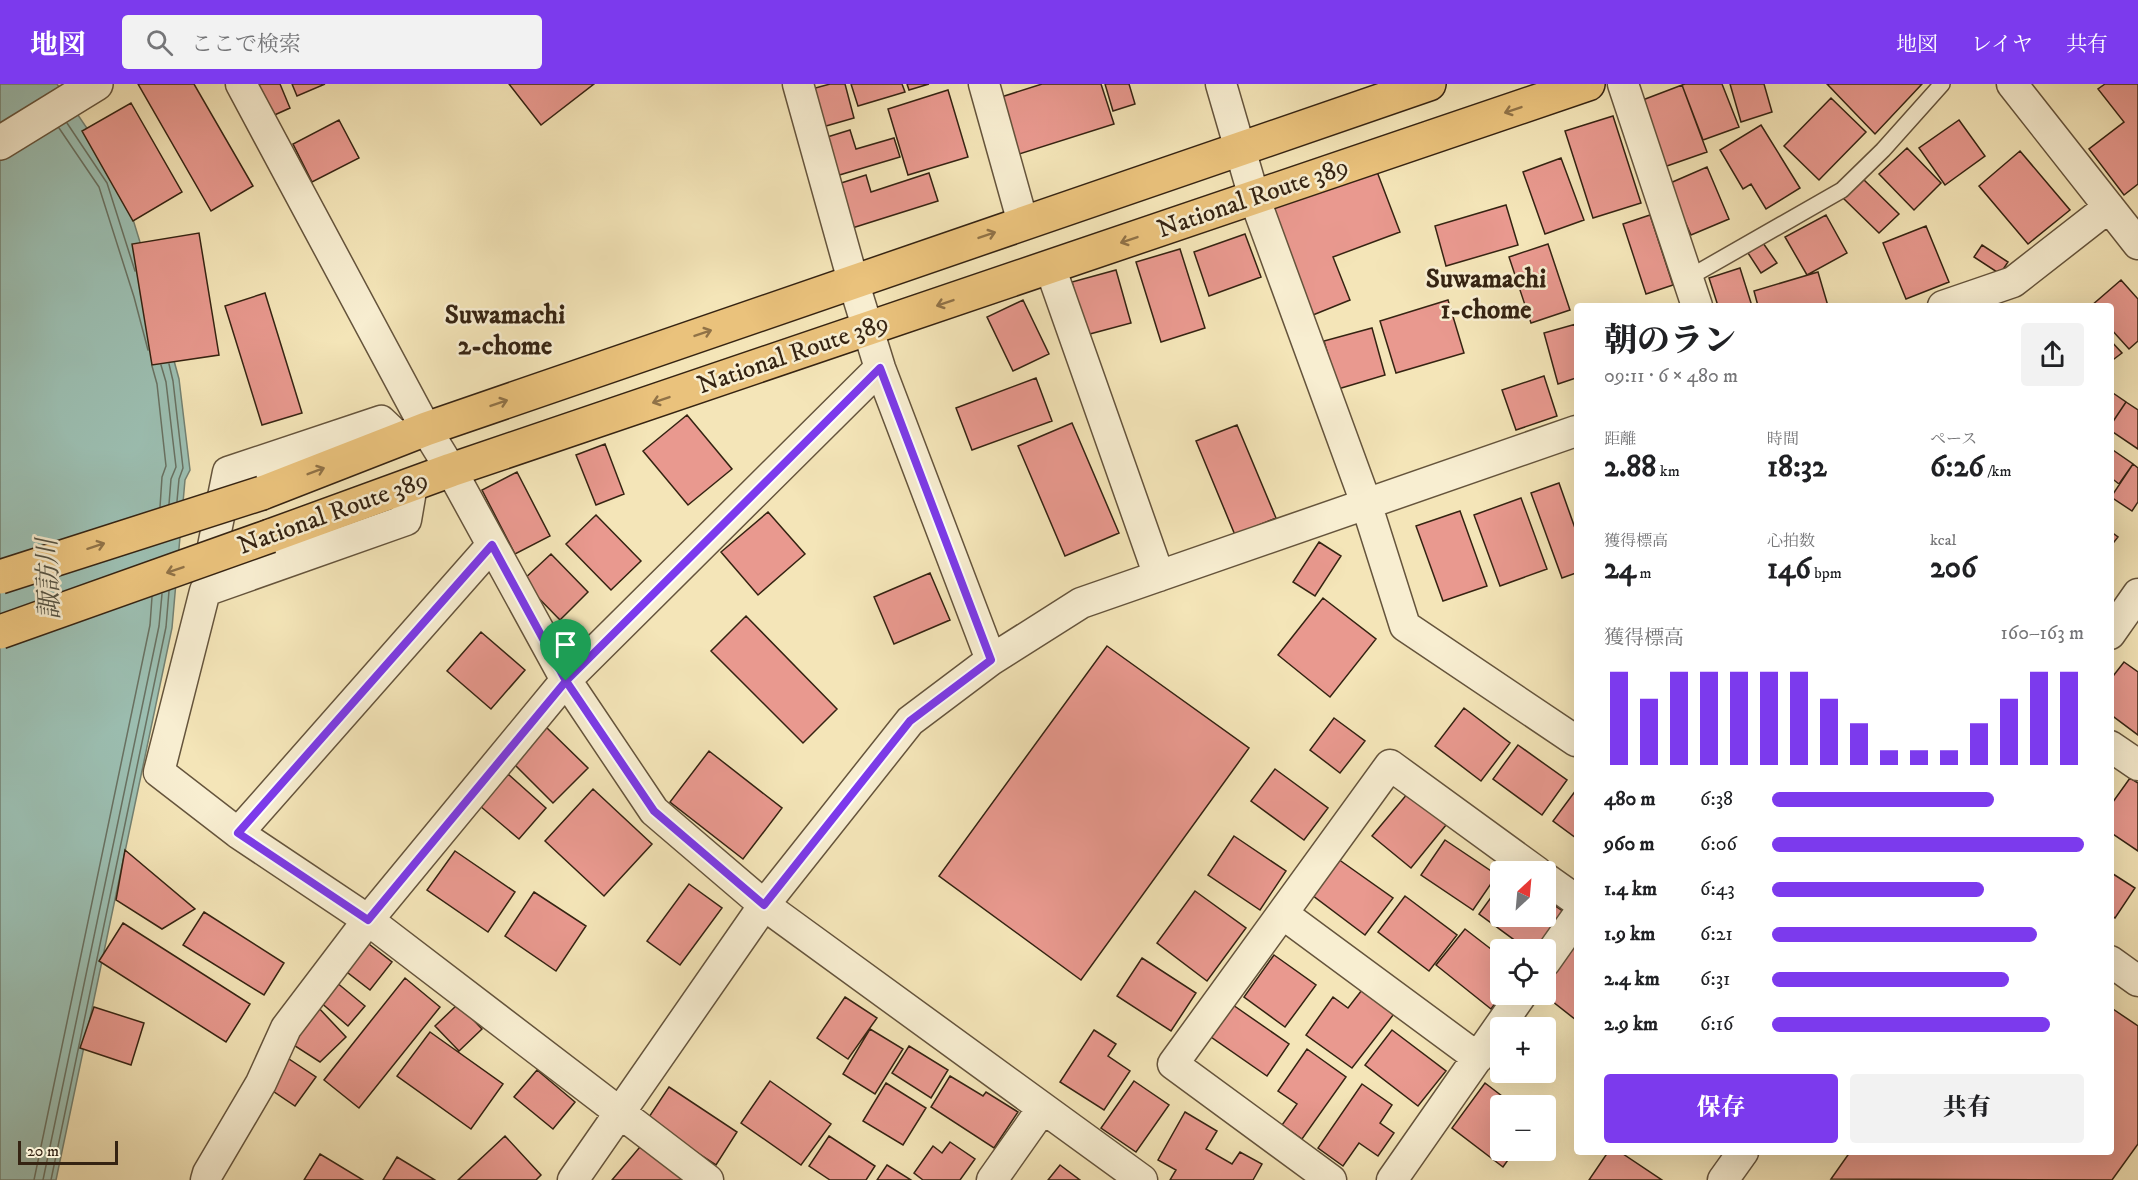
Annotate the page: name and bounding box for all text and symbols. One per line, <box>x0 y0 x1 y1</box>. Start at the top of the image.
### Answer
search box <box>122 15 542 69</box>
icon: search <box>143 26 176 59</box>
text: 地図 <box>30 28 86 63</box>
text: ここで検索 <box>191 31 301 58</box>
text: 地図 <box>1896 32 1938 58</box>
text: レイヤ <box>1971 32 2033 58</box>
text: 共有 <box>2066 32 2108 58</box>
one-way arrow <box>1504 105 1523 116</box>
street label: National Route 389 <box>1153 150 1353 246</box>
one-way arrow <box>977 229 996 240</box>
one-way arrow <box>1120 235 1139 246</box>
district label: Suwamachi 1-chome <box>1426 262 1546 327</box>
district label: Suwamachi 2-chome <box>445 298 565 363</box>
one-way arrow <box>936 298 955 309</box>
street label: National Route 389 <box>693 306 893 402</box>
text: 朝のラン <box>1604 321 1736 362</box>
button: share <box>2021 323 2084 386</box>
one-way arrow <box>693 326 712 337</box>
text: 09:11 · 6 × 480 m <box>1604 364 1738 389</box>
one-way arrow <box>652 395 671 406</box>
one-way arrow <box>489 397 508 408</box>
text: 距離 <box>1604 429 1636 449</box>
text: 時間 <box>1767 429 1799 449</box>
text: ペース <box>1930 429 1977 449</box>
text: 2.88 <box>1604 449 1656 486</box>
text: 18:32 <box>1767 449 1827 486</box>
text: 6:26 <box>1930 449 1984 486</box>
text: km <box>1656 461 1680 481</box>
text: /km <box>1984 461 2012 481</box>
street label: National Route 389 <box>233 463 433 563</box>
one-way arrow <box>306 465 325 476</box>
text: kcal <box>1930 530 1956 550</box>
text: 獲得標高 <box>1604 531 1668 551</box>
text: 心拍数 <box>1767 531 1815 551</box>
water label: 諏訪川 <box>30 535 67 620</box>
one-way arrow <box>86 540 105 551</box>
text: 206 <box>1930 550 1977 587</box>
text: 24 <box>1604 551 1636 588</box>
text: 146 <box>1767 551 1811 588</box>
text: m <box>1636 563 1651 583</box>
text: bpm <box>1811 563 1842 583</box>
one-way arrow <box>166 565 185 576</box>
pin <box>540 619 591 681</box>
text: 160–163 m <box>2001 621 2084 646</box>
text: 獲得標高 <box>1604 626 1684 651</box>
icon: arrive <box>549 628 582 661</box>
text: 480 m <box>1604 787 1656 812</box>
text: 6:38 <box>1700 787 1733 812</box>
text: 960 m <box>1604 832 1654 857</box>
text: 6:06 <box>1700 832 1737 857</box>
north arrow <box>1490 861 1556 927</box>
map controls <box>1490 861 1556 1161</box>
text: 1.4 km <box>1604 877 1657 902</box>
text: 6:43 <box>1700 877 1735 902</box>
text: 1.9 km <box>1604 922 1655 947</box>
text: 6:21 <box>1700 922 1733 947</box>
button: locate <box>1490 939 1556 1005</box>
text: 2.4 km <box>1604 967 1660 992</box>
text: 6:31 <box>1700 967 1730 992</box>
text: 2.9 km <box>1604 1012 1658 1037</box>
text: 6:16 <box>1700 1012 1733 1037</box>
button: + <box>1490 1017 1556 1083</box>
button: 保存 <box>1604 1074 1838 1143</box>
button: 共有 <box>1850 1074 2084 1143</box>
button: − <box>1490 1095 1556 1161</box>
scale bar <box>18 1138 118 1166</box>
text: 20 m <box>27 1141 59 1161</box>

